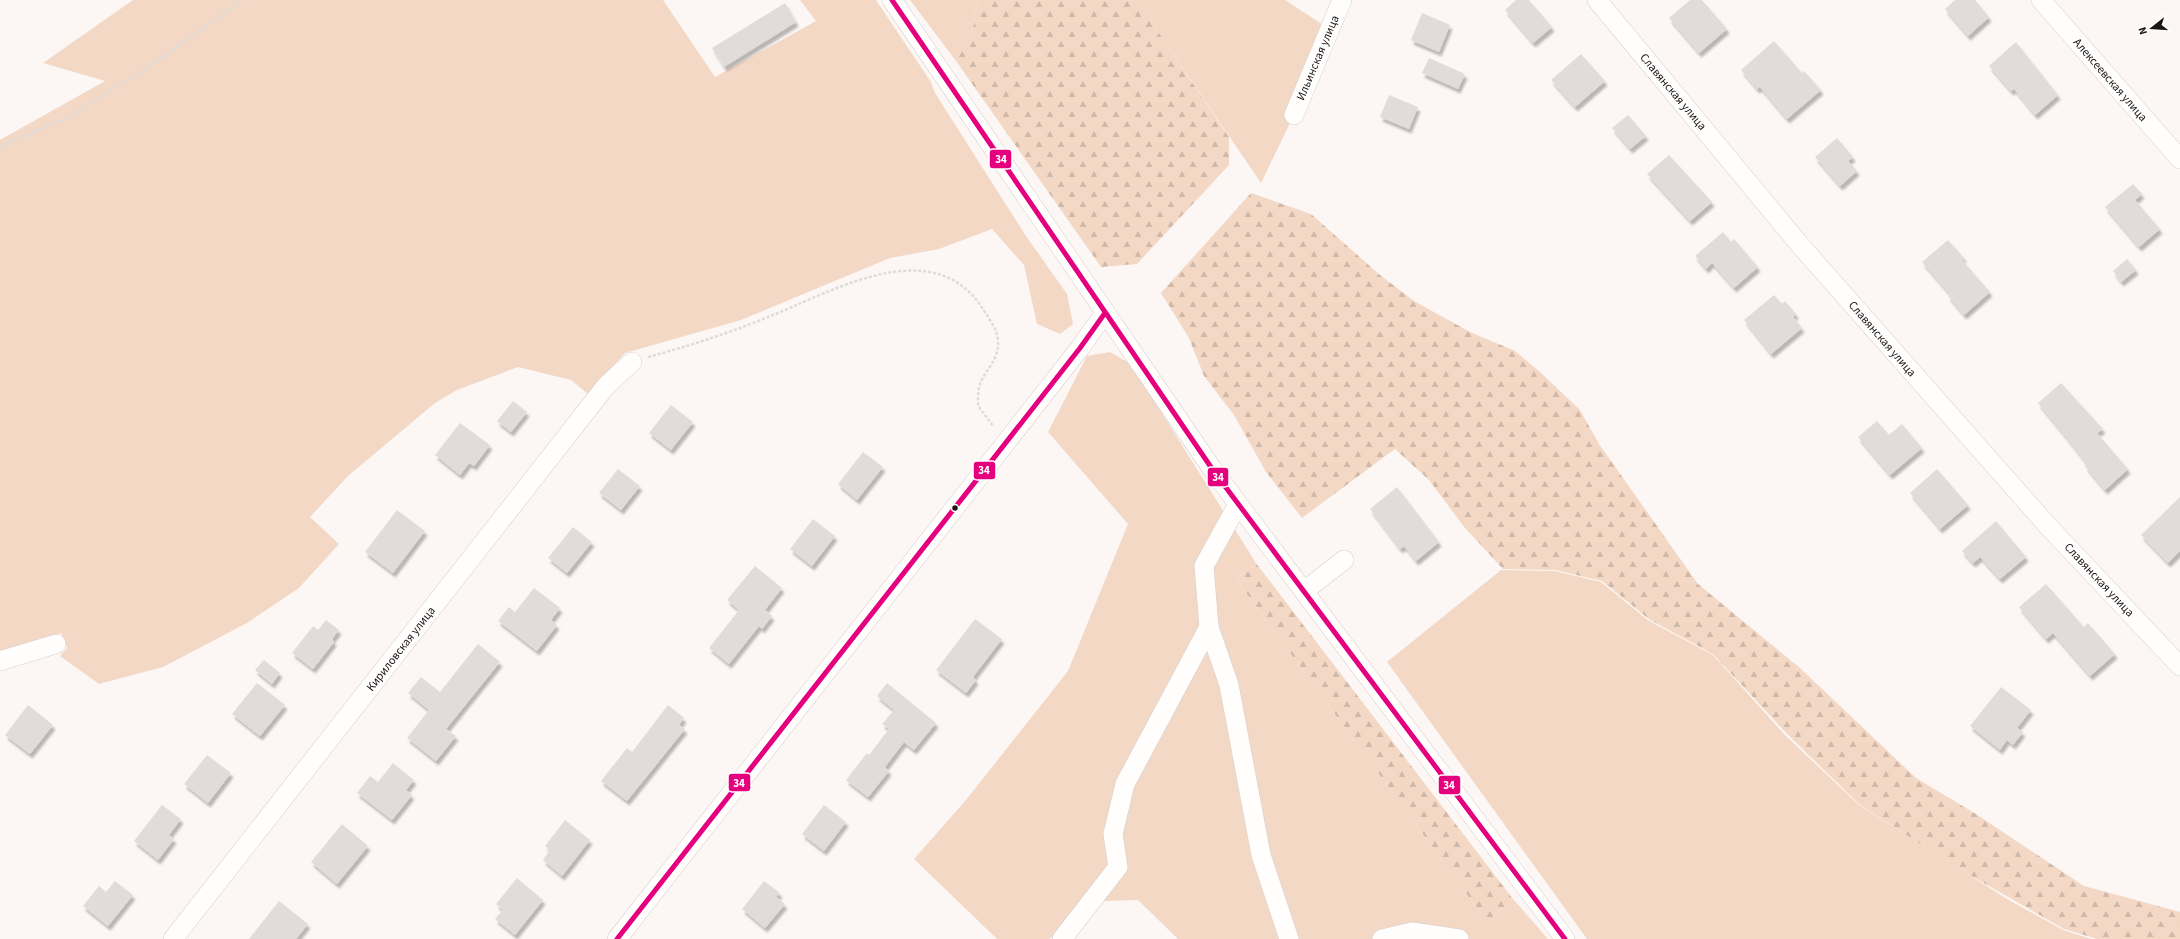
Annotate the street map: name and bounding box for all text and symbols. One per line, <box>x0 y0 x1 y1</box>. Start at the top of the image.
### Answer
north arrow <box>2132 8 2172 48</box>
street label: Ильинская улица <box>1292 13 1344 103</box>
text: N <box>2135 25 2151 36</box>
street label: Алексеевская улица <box>2069 35 2151 125</box>
street label: Славянская улица <box>1636 50 1710 134</box>
line badge: 34 <box>989 149 1012 169</box>
text: 34 <box>995 152 1007 167</box>
street label: Славянская улица <box>1844 297 1920 381</box>
line badge: 34 <box>973 461 996 480</box>
text: 34 <box>978 463 990 478</box>
line badge: 34 <box>1207 467 1229 487</box>
text: 34 <box>1212 470 1224 485</box>
unlabelled marker <box>950 503 960 513</box>
street label: Славянская улица <box>2060 539 2138 621</box>
street label: Кириловская улица <box>362 603 440 695</box>
line badge: 34 <box>728 773 751 792</box>
line badge: 34 <box>1438 775 1461 795</box>
text: 34 <box>733 776 745 791</box>
text: 34 <box>1443 778 1455 793</box>

